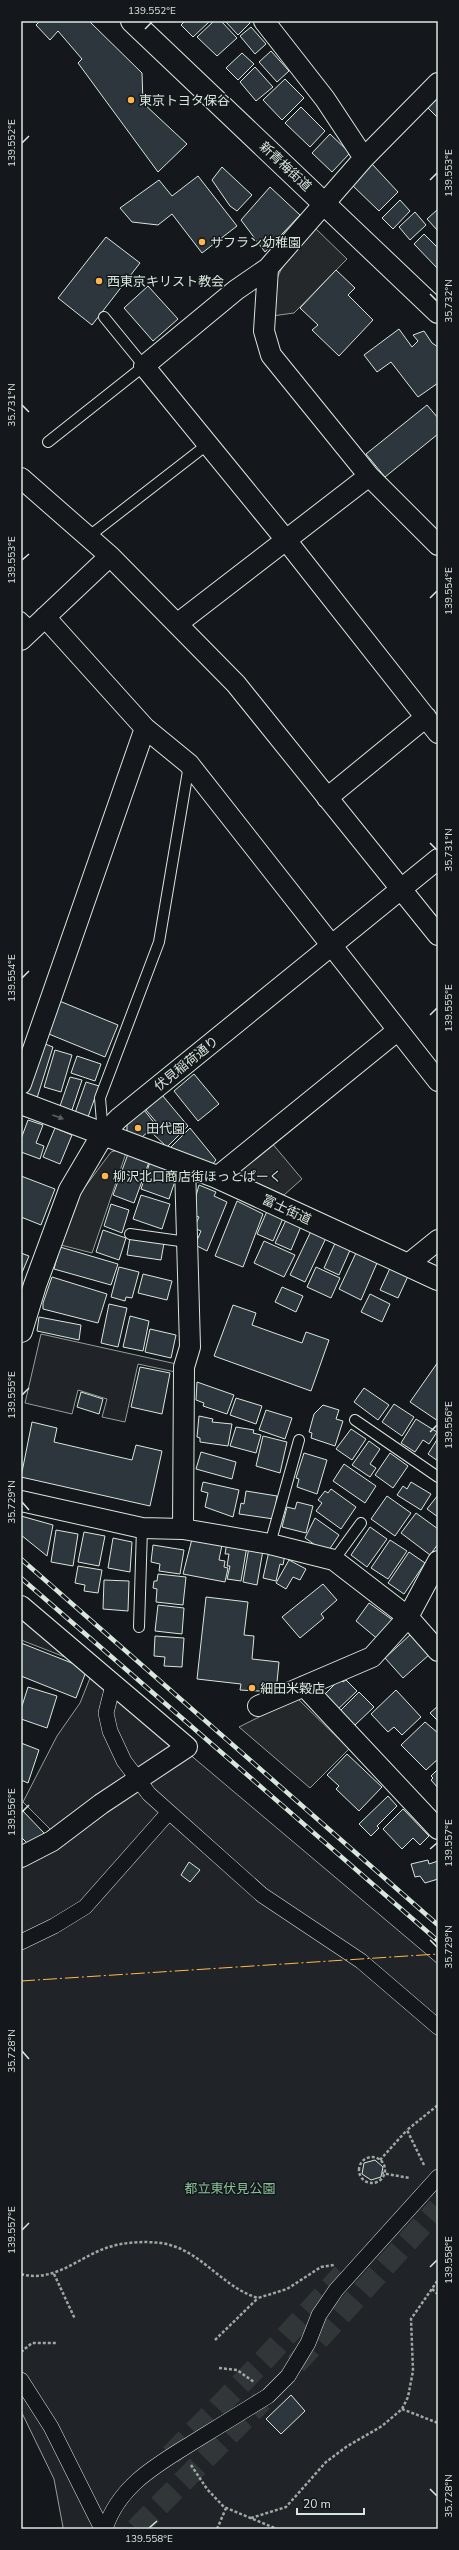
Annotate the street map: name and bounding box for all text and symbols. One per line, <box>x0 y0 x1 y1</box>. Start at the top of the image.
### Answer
text: 139.552°E <box>128 4 176 18</box>
place label: 東京トヨタ保谷 <box>139 92 230 110</box>
marker: 東京トヨタ保谷 <box>126 95 136 105</box>
text: 139.552°E <box>5 119 19 167</box>
street label: 新青梅街道 <box>255 138 315 195</box>
text: 139.553°E <box>442 149 456 197</box>
place label: サフラン幼稚園 <box>210 234 301 252</box>
marker: サフラン幼稚園 <box>197 237 207 247</box>
place label: 西東京キリスト教会 <box>107 273 224 291</box>
marker: 西東京キリスト教会 <box>94 276 104 286</box>
text: 35.732°N <box>442 279 456 323</box>
text: 35.731°N <box>5 383 19 427</box>
text: 139.553°E <box>5 536 19 584</box>
text: 139.554°E <box>442 567 456 615</box>
text: 35.731°N <box>442 828 456 872</box>
text: 139.554°E <box>5 954 19 1002</box>
text: 139.555°E <box>442 984 456 1032</box>
street label: 伏見稲荷通り <box>151 1032 223 1095</box>
one-way arrow <box>52 1114 64 1120</box>
place label: 田代園 <box>146 1120 185 1138</box>
marker: 田代園 <box>133 1123 143 1133</box>
place label: 柳沢北口商店街ほっとぱーく <box>113 1168 282 1186</box>
marker: 柳沢北口商店街ほっとぱーく <box>100 1171 110 1181</box>
street label: 富士街道 <box>259 1191 314 1229</box>
text: 139.555°E <box>5 1371 19 1419</box>
text: 139.556°E <box>442 1401 456 1449</box>
text: 35.729°N <box>5 1480 19 1524</box>
place label: 細田米穀店 <box>260 1680 325 1698</box>
marker: 細田米穀店 <box>247 1683 257 1693</box>
text: 139.556°E <box>5 1788 19 1836</box>
text: 139.557°E <box>442 1819 456 1867</box>
text: 35.729°N <box>442 1925 456 1969</box>
text: 35.728°N <box>5 2029 19 2073</box>
park label: 都立東伏見公園 <box>184 2180 276 2198</box>
text: 139.557°E <box>5 2206 19 2254</box>
text: 139.558°E <box>442 2236 456 2284</box>
text: 35.728°N <box>442 2474 456 2518</box>
scale bar <box>297 2490 364 2516</box>
text: 20 m <box>303 2496 331 2512</box>
text: 139.558°E <box>125 2532 173 2546</box>

